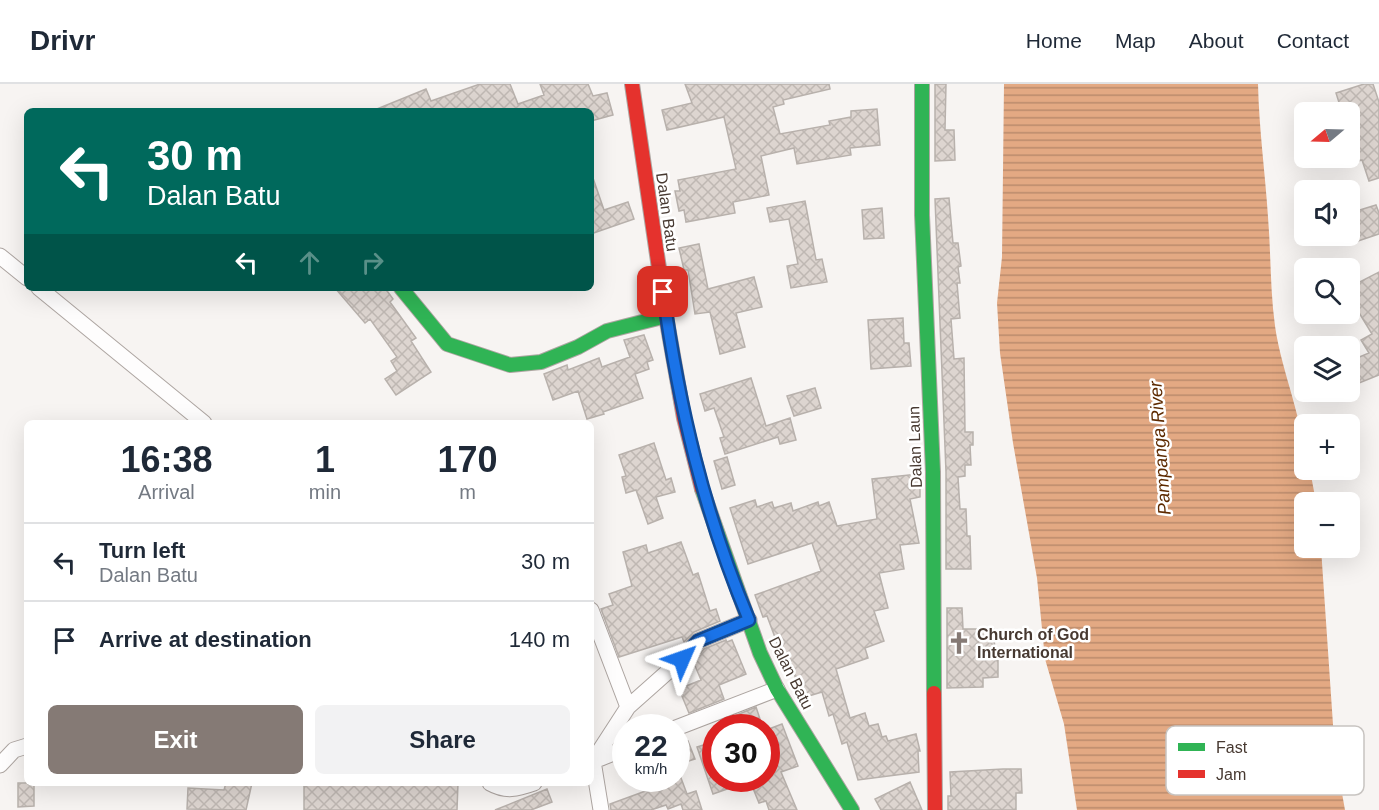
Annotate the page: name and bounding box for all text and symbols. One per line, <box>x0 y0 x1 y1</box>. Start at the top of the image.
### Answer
text: Drivr <box>30 25 95 56</box>
text: Home <box>1026 29 1082 52</box>
text: Map <box>1115 29 1156 52</box>
text: About <box>1189 29 1244 52</box>
text: Contact <box>1277 29 1349 52</box>
north arrow <box>1294 102 1360 168</box>
map controls <box>1294 102 1360 558</box>
icon: left <box>48 132 126 210</box>
text: 30 m <box>147 132 243 179</box>
street label: Dalan Batu <box>653 172 681 252</box>
button: sound <box>1294 180 1360 246</box>
text: Dalan Batu <box>147 181 281 211</box>
icon: left <box>230 246 263 279</box>
icon: ahead <box>293 246 326 279</box>
icon: right <box>356 246 389 279</box>
button: search <box>1294 258 1360 324</box>
pin <box>637 266 688 317</box>
icon: arrive <box>646 275 679 308</box>
button: layers <box>1294 336 1360 402</box>
water label: Pampanga River <box>1145 379 1175 516</box>
street label: Dalan Laun <box>905 406 925 488</box>
button: + <box>1294 414 1360 480</box>
text: 16:38 <box>120 439 212 480</box>
text: 1 <box>315 439 335 480</box>
text: 170 <box>437 439 498 480</box>
text: Arrival <box>138 481 195 503</box>
text: min <box>309 481 341 503</box>
text: m <box>459 481 476 503</box>
button: − <box>1294 492 1360 558</box>
text: Turn left <box>99 538 185 563</box>
icon: left <box>48 546 81 579</box>
text: 30 m <box>521 549 570 574</box>
text: Dalan Batu <box>99 564 198 586</box>
icon: arrive <box>48 624 81 657</box>
place label: Church of God International <box>977 626 1089 661</box>
text: Arrive at destination <box>99 627 312 652</box>
text: 140 m <box>509 627 570 652</box>
position arrow <box>650 627 714 691</box>
church icon: Church of God International <box>946 630 972 656</box>
street label: Dalan Batu <box>765 634 817 712</box>
button: Exit <box>48 705 303 774</box>
button: Share <box>315 705 570 774</box>
speed limit sign: 30 <box>702 714 780 792</box>
legend <box>1166 726 1364 795</box>
text: 22 <box>634 729 668 762</box>
text: Fast <box>1216 739 1248 756</box>
text: km/h <box>635 760 667 777</box>
text: Jam <box>1216 766 1246 783</box>

